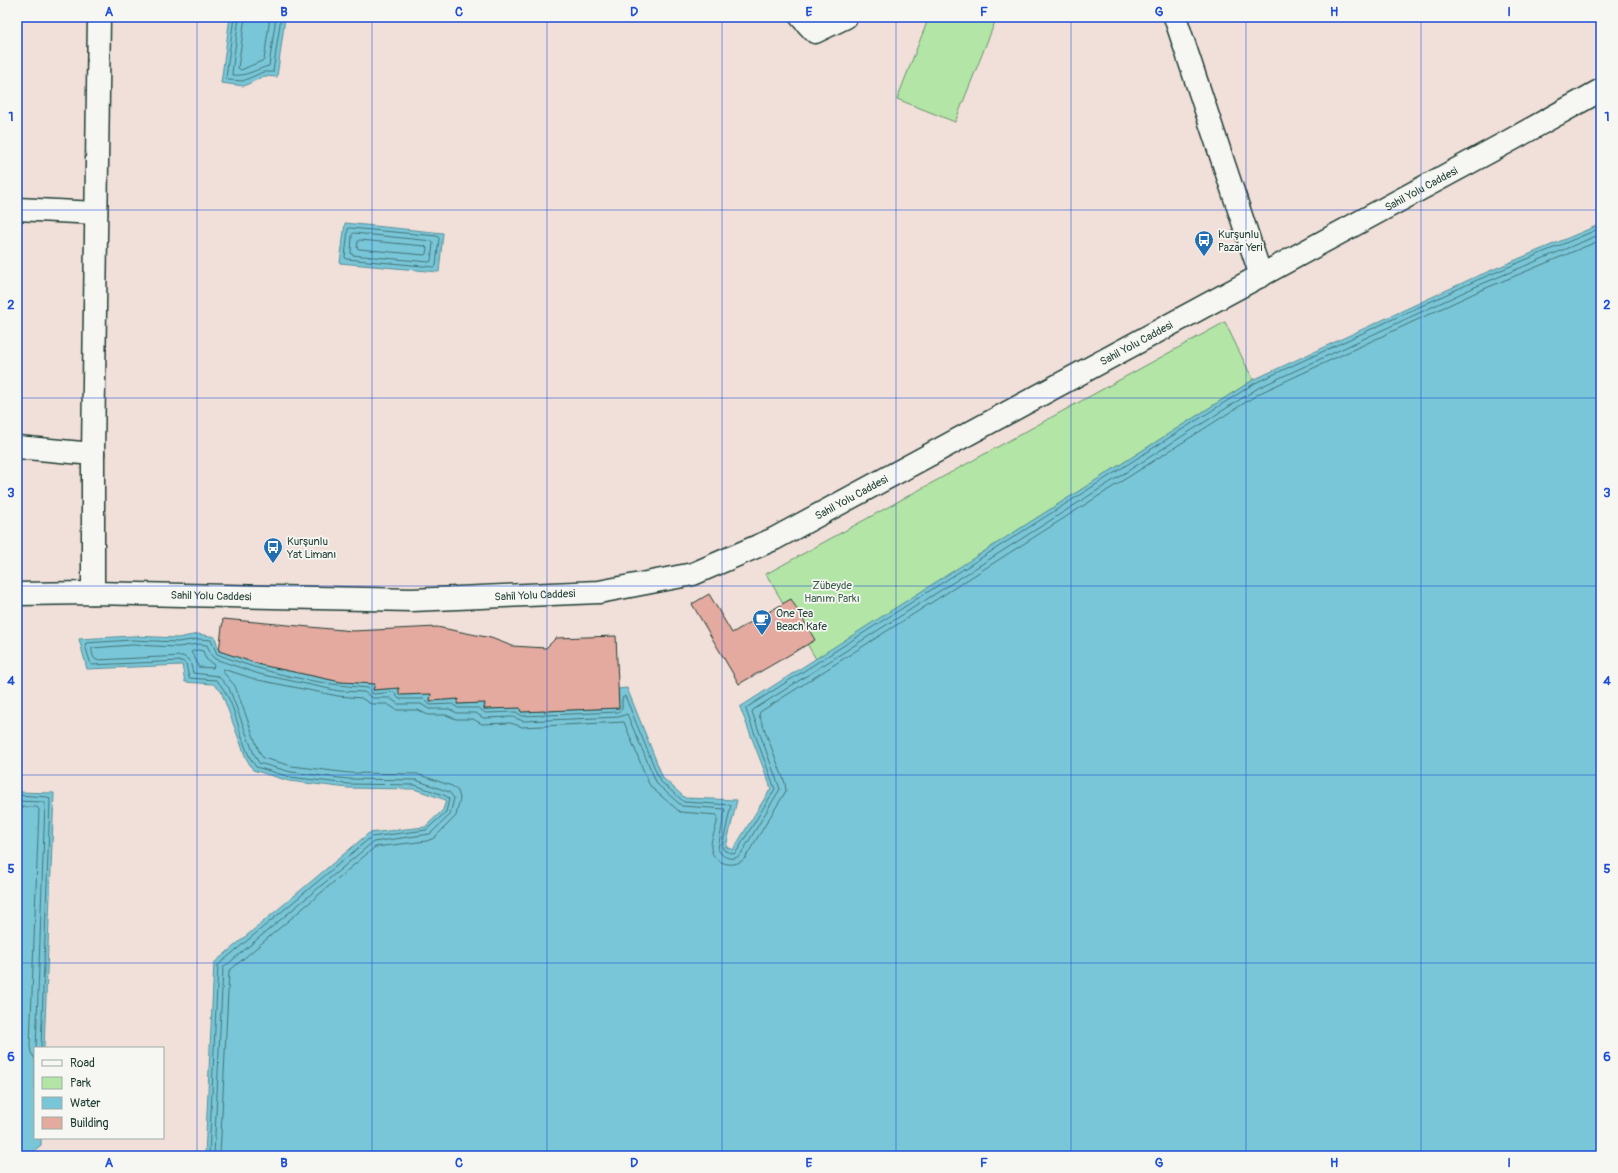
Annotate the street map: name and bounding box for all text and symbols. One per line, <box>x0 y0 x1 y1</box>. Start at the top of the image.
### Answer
text: A <box>105 4 114 20</box>
text: B <box>280 4 288 20</box>
text: C <box>455 4 463 20</box>
text: D <box>630 4 638 20</box>
text: E <box>806 4 813 20</box>
text: F <box>980 4 988 20</box>
text: G <box>1155 4 1164 20</box>
text: H <box>1330 4 1338 20</box>
text: I <box>1507 4 1511 20</box>
text: 1 <box>8 109 14 125</box>
text: 1 <box>1604 109 1610 125</box>
street label: Sahil Yolu Caddesi <box>1382 164 1460 214</box>
place label: Kurşunlu Pazar Yeri <box>1218 228 1262 254</box>
bus stop icon: Kurşunlu Pazar Yeri <box>1193 229 1215 257</box>
text: 2 <box>7 297 15 313</box>
text: 2 <box>1603 297 1611 313</box>
street label: Sahil Yolu Caddesi <box>1097 318 1175 368</box>
street label: Sahil Yolu Caddesi <box>813 472 890 522</box>
text: 3 <box>7 485 15 501</box>
text: 3 <box>1603 485 1611 501</box>
place label: Kurşunlu Yat Limanı <box>286 535 336 561</box>
bus stop icon: Kurşunlu Yat Limanı <box>262 536 284 564</box>
park label: Zübeyde Hanım Parkı <box>804 579 860 605</box>
street label: Sahil Yolu Caddesi <box>494 587 575 603</box>
street label: Sahil Yolu Caddesi <box>170 588 252 603</box>
place label: One Tea Beach Kafe <box>776 607 827 633</box>
cafe icon: One Tea Beach Kafe <box>751 608 773 636</box>
text: 4 <box>7 673 15 689</box>
text: 4 <box>1603 673 1611 689</box>
text: 5 <box>7 861 15 877</box>
text: 5 <box>1603 861 1611 877</box>
legend <box>34 1047 164 1139</box>
text: 6 <box>7 1049 15 1065</box>
text: 6 <box>1603 1049 1611 1065</box>
text: Road <box>70 1056 95 1071</box>
text: Park <box>70 1076 91 1091</box>
text: Water <box>70 1096 101 1111</box>
text: Building <box>70 1116 109 1131</box>
text: A <box>105 1155 114 1171</box>
text: B <box>280 1155 288 1171</box>
text: C <box>455 1155 463 1171</box>
text: D <box>630 1155 638 1171</box>
text: E <box>806 1155 813 1171</box>
text: F <box>980 1155 988 1171</box>
text: G <box>1155 1155 1164 1171</box>
text: H <box>1330 1155 1338 1171</box>
text: I <box>1507 1155 1511 1171</box>

